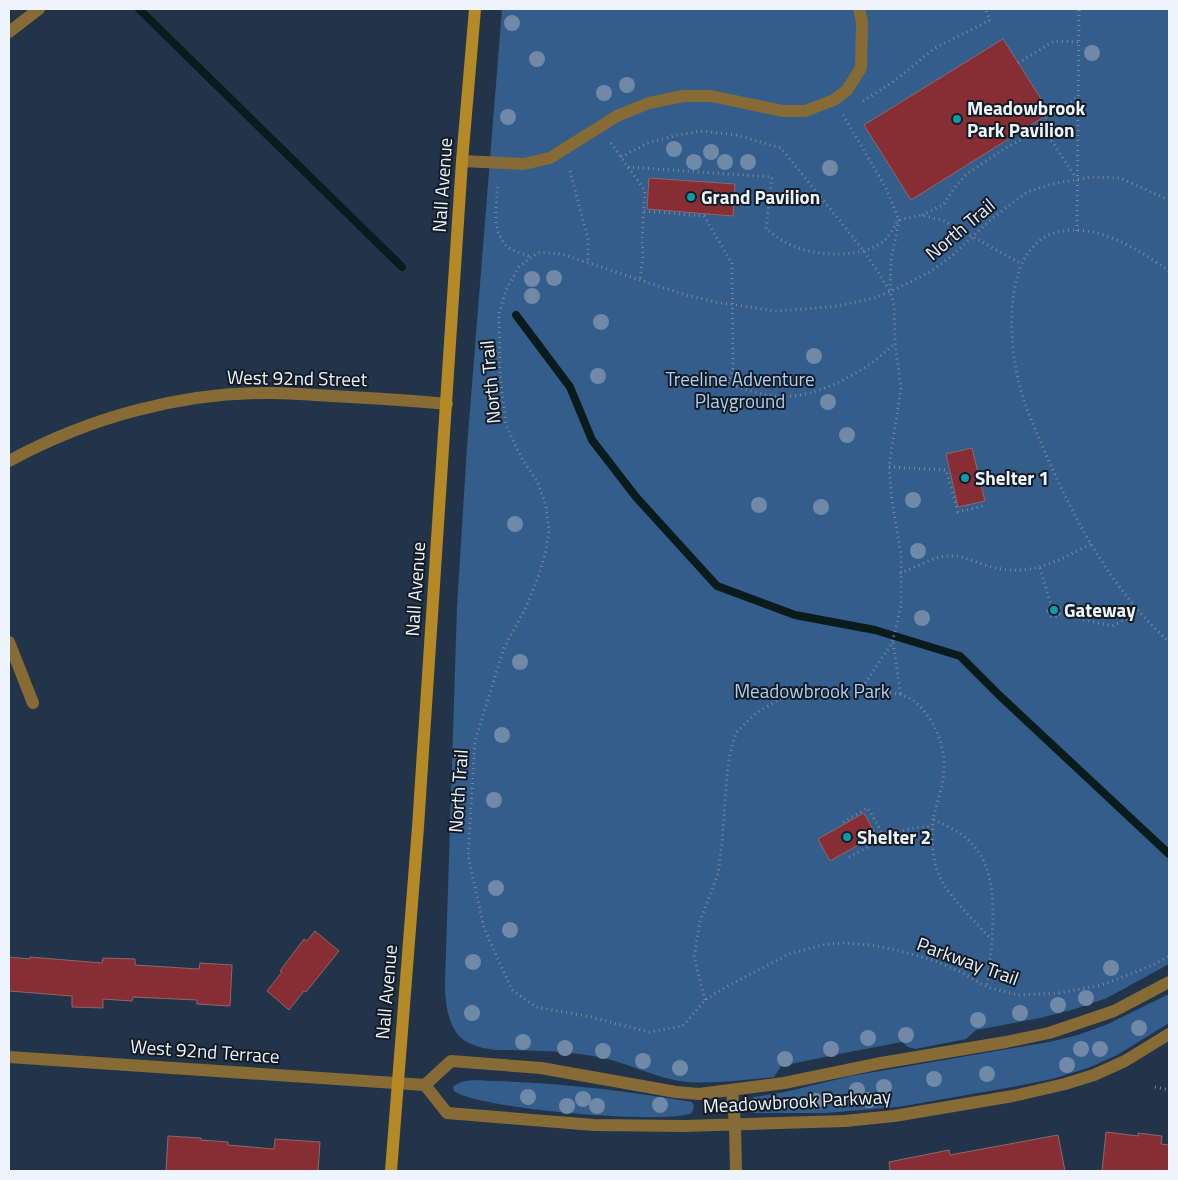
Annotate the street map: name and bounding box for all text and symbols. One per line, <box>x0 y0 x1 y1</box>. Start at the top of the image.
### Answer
place label: Meadowbrook Park Pavilion <box>967 93 1085 144</box>
marker: Meadowbrook Park Pavilion <box>951 113 963 125</box>
street label: Nall Avenue <box>424 137 459 233</box>
place label: Grand Pavilion <box>701 182 820 211</box>
marker: Grand Pavilion <box>685 191 697 203</box>
street label: North Trail <box>918 191 1001 267</box>
street label: North Trail <box>471 339 508 425</box>
street label: West 92nd Street <box>227 362 368 393</box>
park label: Treeline Adventure Playground <box>665 364 815 415</box>
place label: Shelter 1 <box>975 463 1049 492</box>
marker: Shelter 1 <box>959 472 971 484</box>
street label: Nall Avenue <box>397 541 432 637</box>
place label: Gateway <box>1064 595 1136 624</box>
marker: Gateway <box>1048 604 1060 616</box>
park label: Meadowbrook Park <box>734 676 890 705</box>
street label: North Trail <box>440 748 475 834</box>
place label: Shelter 2 <box>857 822 931 851</box>
marker: Shelter 2 <box>841 831 853 843</box>
street label: Parkway Trail <box>913 929 1023 992</box>
street label: Nall Avenue <box>367 943 404 1040</box>
street label: West 92nd Terrace <box>129 1031 281 1070</box>
street label: Meadowbrook Parkway <box>702 1081 892 1120</box>

